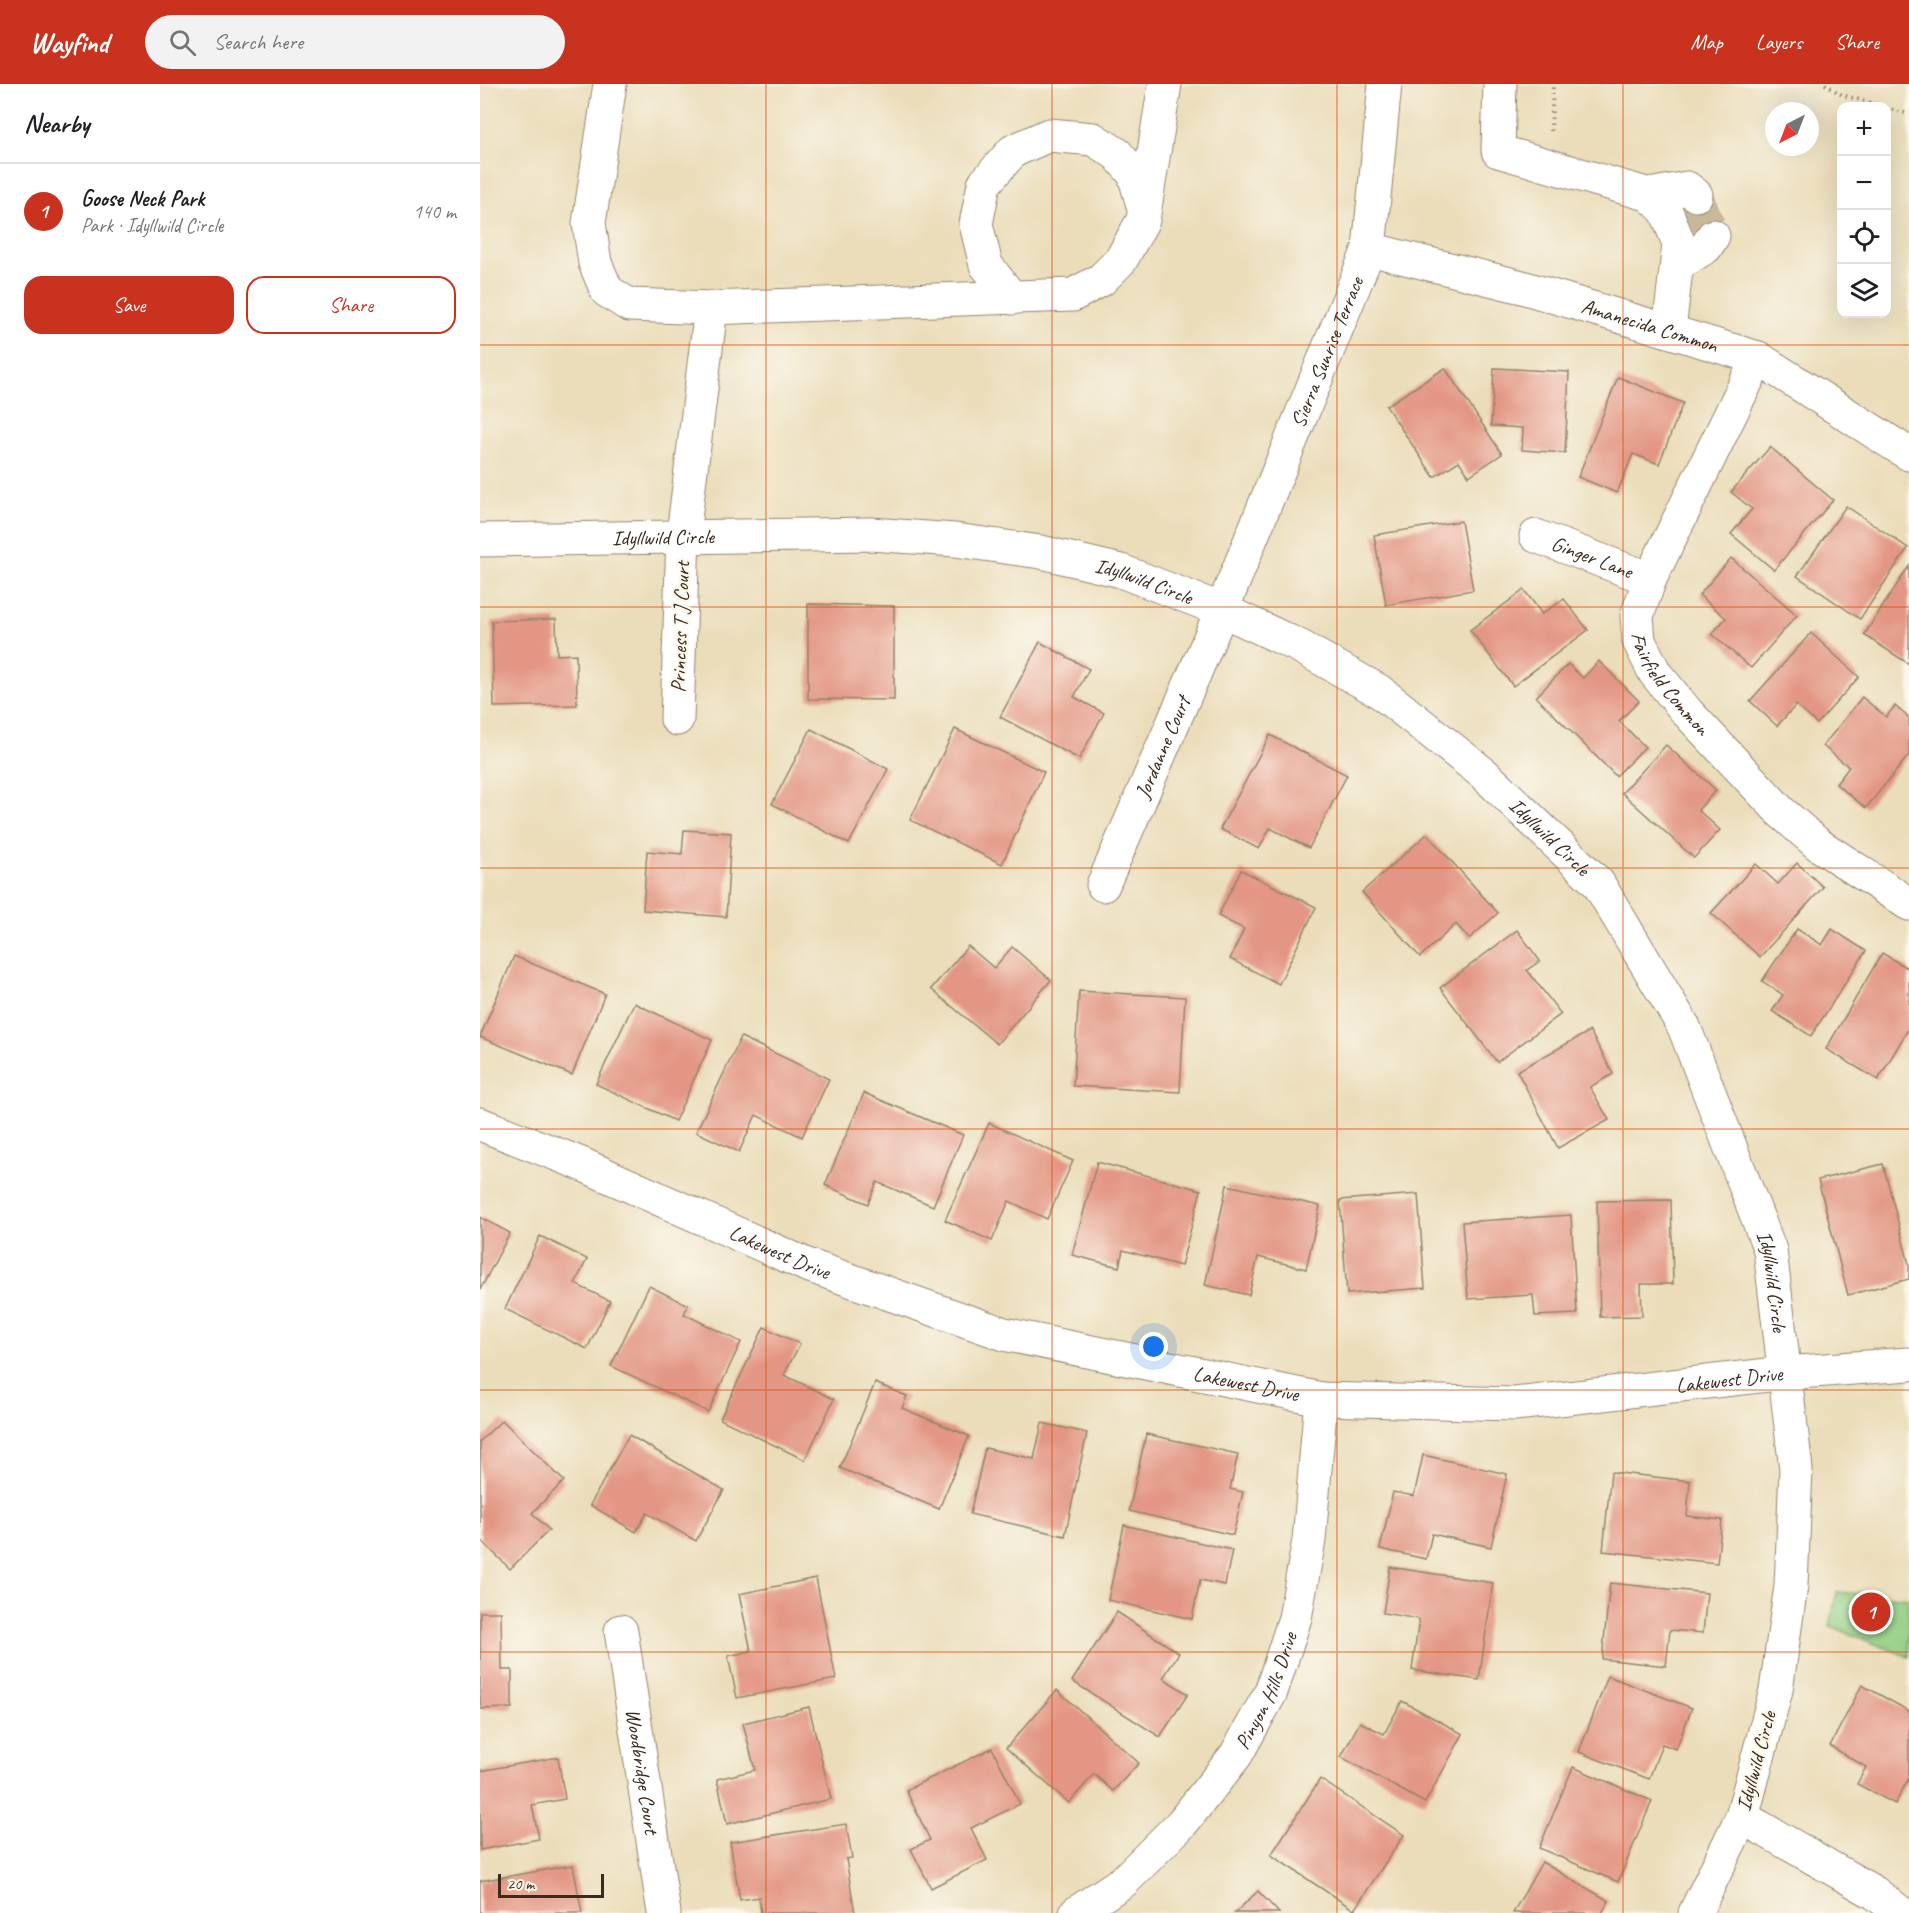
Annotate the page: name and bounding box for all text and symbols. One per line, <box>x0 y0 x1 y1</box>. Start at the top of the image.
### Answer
search box <box>145 15 565 69</box>
text: Wayfind <box>30 25 109 60</box>
icon: search <box>166 26 199 59</box>
text: Search here <box>214 28 303 56</box>
text: Map <box>1690 29 1723 55</box>
text: Layers <box>1756 29 1802 55</box>
text: Share <box>1835 29 1879 55</box>
north arrow <box>1765 102 1819 156</box>
map controls <box>1837 102 1891 318</box>
button: + <box>1837 102 1891 156</box>
text: Nearby <box>24 107 89 140</box>
button: − <box>1837 156 1891 210</box>
text: Goose Neck Park <box>81 185 204 213</box>
text: 1 <box>39 199 48 224</box>
text: 140 m <box>413 199 456 224</box>
button: locate <box>1837 210 1891 264</box>
text: Park · Idyllwild Circle <box>81 213 223 238</box>
button: layers <box>1837 264 1891 318</box>
street label: Sierra Sunrise Terrace <box>1285 272 1370 431</box>
button: Save <box>24 276 234 334</box>
button: Share <box>246 276 456 334</box>
street label: Amanecida Common <box>1578 293 1721 358</box>
street label: Idyllwild Circle <box>612 523 715 551</box>
street label: Ginger Lane <box>1548 530 1638 585</box>
street label: Idyllwild Circle <box>1092 552 1197 611</box>
street label: Princess T J Court <box>665 559 695 693</box>
street label: Fairfield Common <box>1625 632 1716 742</box>
street label: Jordanne Court <box>1129 690 1197 803</box>
street label: Idyllwild Circle <box>1504 792 1596 882</box>
street label: Lakewest Drive <box>725 1219 834 1285</box>
street label: Idyllwild Circle <box>1751 1227 1793 1335</box>
your location <box>1139 1332 1168 1361</box>
street label: Lakewest Drive <box>1191 1360 1302 1407</box>
street label: Lakewest Drive <box>1674 1360 1785 1398</box>
pin: 1 <box>1852 1590 1890 1634</box>
street label: Pinyon Hills Drive <box>1229 1628 1303 1754</box>
street label: Woodbridge Court <box>620 1707 665 1838</box>
street label: Idyllwild Circle <box>1730 1707 1782 1814</box>
scale bar <box>498 1871 604 1898</box>
text: 20 m <box>507 1874 534 1894</box>

